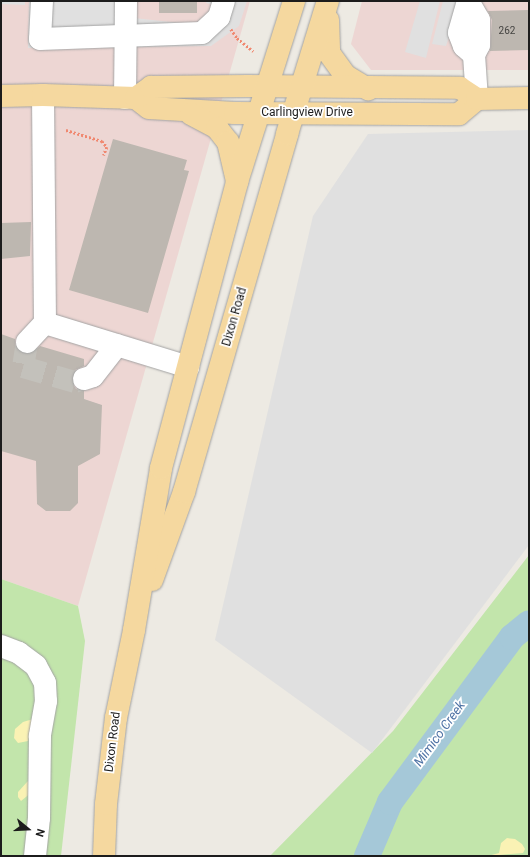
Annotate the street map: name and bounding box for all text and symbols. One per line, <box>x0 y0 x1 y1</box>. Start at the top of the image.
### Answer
house number: 262 <box>499 25 515 37</box>
street label: Carlingview Drive <box>261 106 353 120</box>
street label: Dixon Road <box>220 286 250 348</box>
water label: Mimico Creek <box>411 698 469 770</box>
street label: Dixon Road <box>102 711 124 773</box>
north arrow <box>8 809 48 849</box>
text: N <box>33 827 47 839</box>

